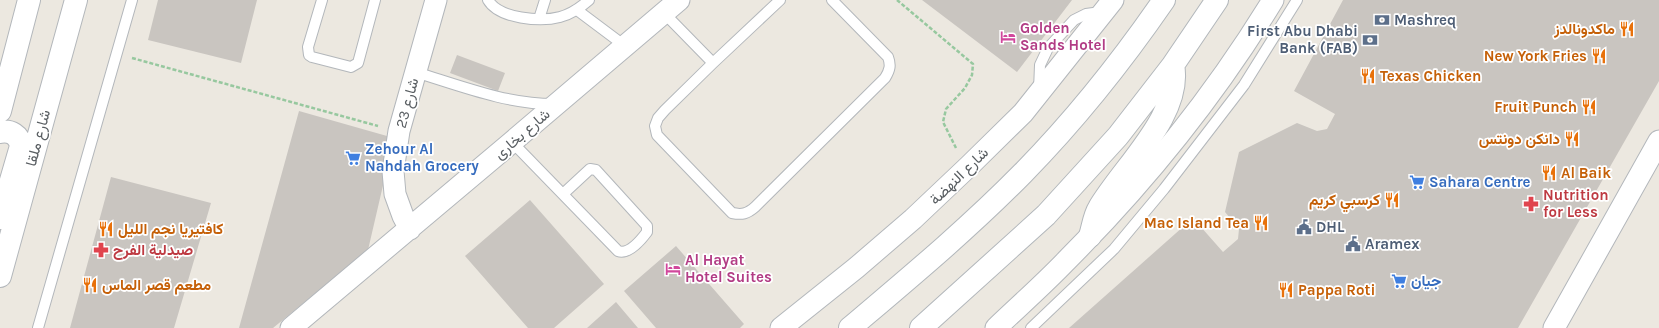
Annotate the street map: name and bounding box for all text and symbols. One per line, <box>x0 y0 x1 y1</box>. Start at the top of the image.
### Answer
bank icon: Mashreq <box>1373 11 1391 29</box>
place label: Mashreq <box>1394 11 1456 29</box>
place label: Golden Sands Hotel <box>1020 19 1106 54</box>
place label: ماكدونالدز <box>1553 20 1615 38</box>
restaurant icon: ماكدونالدز <box>1618 20 1636 38</box>
place label: First Abu Dhabi Bank (FAB) <box>1247 22 1358 57</box>
hotel icon: Golden Sands Hotel <box>999 28 1017 46</box>
bank icon: First Abu Dhabi Bank (FAB) <box>1361 31 1379 49</box>
place label: New York Fries <box>1484 47 1587 65</box>
restaurant icon: New York Fries <box>1590 47 1608 65</box>
restaurant icon: Texas Chicken <box>1359 67 1377 85</box>
place label: Texas Chicken <box>1380 67 1481 85</box>
street label: شارع 23 <box>392 76 424 131</box>
place label: Fruit Punch <box>1494 98 1577 116</box>
restaurant icon: Fruit Punch <box>1580 98 1598 116</box>
street label: شارع بخارى <box>490 105 555 165</box>
street label: شارع ملقا <box>22 108 56 169</box>
place label: دانكن دونتس <box>1479 130 1560 148</box>
restaurant icon: دانكن دونتس <box>1563 130 1581 148</box>
place label: Zehour Al Nahdah Grocery <box>365 140 479 175</box>
street label: شارع النهضة <box>926 143 994 210</box>
supermarket icon: Zehour Al Nahdah Grocery <box>344 149 362 167</box>
restaurant icon: Al Baik <box>1540 164 1558 182</box>
place label: Al Baik <box>1561 164 1611 182</box>
supermarket icon: Sahara Centre <box>1408 173 1426 191</box>
place label: Sahara Centre <box>1429 173 1531 191</box>
place label: Nutrition for Less <box>1543 186 1609 221</box>
place label: كرسبي كريم <box>1309 191 1380 213</box>
restaurant icon: كرسبي كريم <box>1383 191 1401 209</box>
pharmacy icon: Nutrition for Less <box>1522 195 1540 213</box>
place label: Mac Island Tea <box>1144 214 1249 232</box>
restaurant icon: Mac Island Tea <box>1252 214 1270 232</box>
public building icon: DHL <box>1295 218 1313 236</box>
place label: DHL <box>1316 218 1345 236</box>
restaurant icon: كافتيريا نجم الليل <box>97 220 115 238</box>
place label: كافتيريا نجم الليل <box>118 220 224 239</box>
public building icon: Aramex <box>1344 235 1362 253</box>
place label: Aramex <box>1365 235 1420 253</box>
pharmacy icon: صيدلية الفرح <box>92 241 110 259</box>
place label: صيدلية الفرح <box>113 241 193 260</box>
place label: Al Hayat Hotel Suites <box>685 251 772 286</box>
hotel icon: Al Hayat Hotel Suites <box>664 260 682 278</box>
supermarket icon: جيان <box>1390 272 1408 290</box>
place label: جيان <box>1411 272 1441 290</box>
restaurant icon: مطعم قصر الماس <box>81 276 99 294</box>
place label: مطعم قصر الماس <box>102 276 211 295</box>
restaurant icon: Pappa Roti <box>1277 281 1295 299</box>
place label: Pappa Roti <box>1298 281 1375 299</box>

